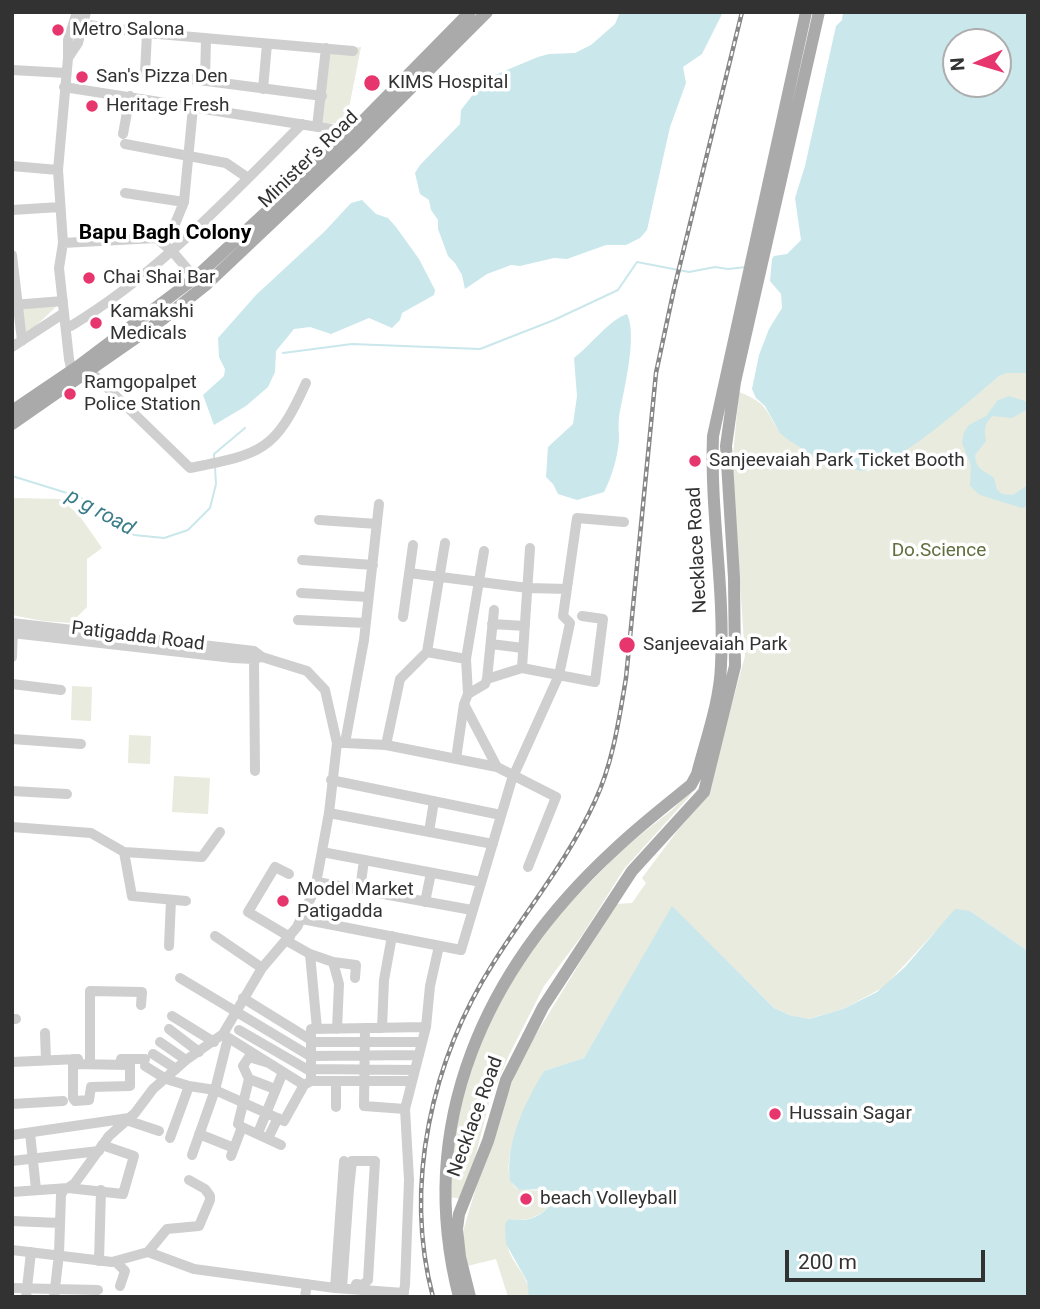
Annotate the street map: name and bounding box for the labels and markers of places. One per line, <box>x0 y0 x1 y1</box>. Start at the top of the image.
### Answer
place label: Metro Salona <box>72 19 185 41</box>
marker: Metro Salona <box>50 22 66 38</box>
place label: San's Pizza Den <box>96 66 228 88</box>
marker: San's Pizza Den <box>74 69 90 85</box>
place label: KIMS Hospital <box>388 72 508 94</box>
marker: KIMS Hospital <box>362 73 382 93</box>
place label: Heritage Fresh <box>106 95 230 117</box>
marker: Heritage Fresh <box>84 98 100 114</box>
place label: Chai Shai Bar <box>103 267 216 289</box>
marker: Chai Shai Bar <box>81 270 97 286</box>
place label: Kamakshi Medicals <box>110 301 194 345</box>
marker: Kamakshi Medicals <box>88 315 104 331</box>
place label: Ramgopalpet Police Station <box>84 372 201 416</box>
marker: Ramgopalpet Police Station <box>62 386 78 402</box>
place label: Sanjeevaiah Park Ticket Booth <box>709 450 965 472</box>
marker: Sanjeevaiah Park Ticket Booth <box>687 453 703 469</box>
place label: Sanjeevaiah Park <box>643 634 788 656</box>
marker: Sanjeevaiah Park <box>617 635 637 655</box>
place label: Model Market Patigadda <box>297 879 414 923</box>
marker: Model Market Patigadda <box>275 893 291 909</box>
place label: Hussain Sagar <box>789 1103 912 1125</box>
marker: Hussain Sagar <box>767 1106 783 1122</box>
place label: beach Volleyball <box>540 1188 677 1210</box>
marker: beach Volleyball <box>518 1191 534 1207</box>

